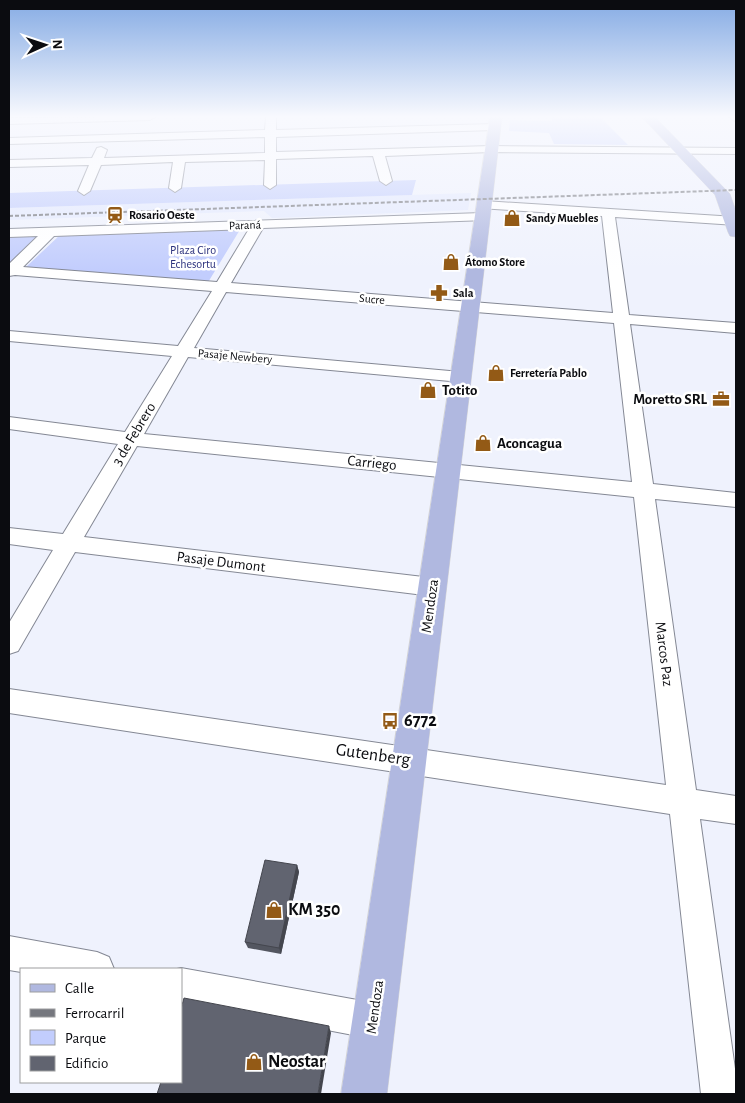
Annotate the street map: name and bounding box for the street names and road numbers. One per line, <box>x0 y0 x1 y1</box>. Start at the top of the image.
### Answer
street label: Paraná <box>229 218 262 232</box>
street label: Sucre <box>359 292 385 306</box>
street label: Pasaje Newbery <box>197 347 273 366</box>
street label: 3 de Febrero <box>109 400 159 468</box>
street label: Carriego <box>347 453 397 473</box>
street label: Pasaje Dumont <box>176 549 266 575</box>
street label: Mendoza <box>419 578 441 634</box>
street label: Marcos Paz <box>653 621 675 687</box>
street label: Gutenberg <box>335 741 412 769</box>
street label: Mendoza <box>364 979 386 1035</box>

